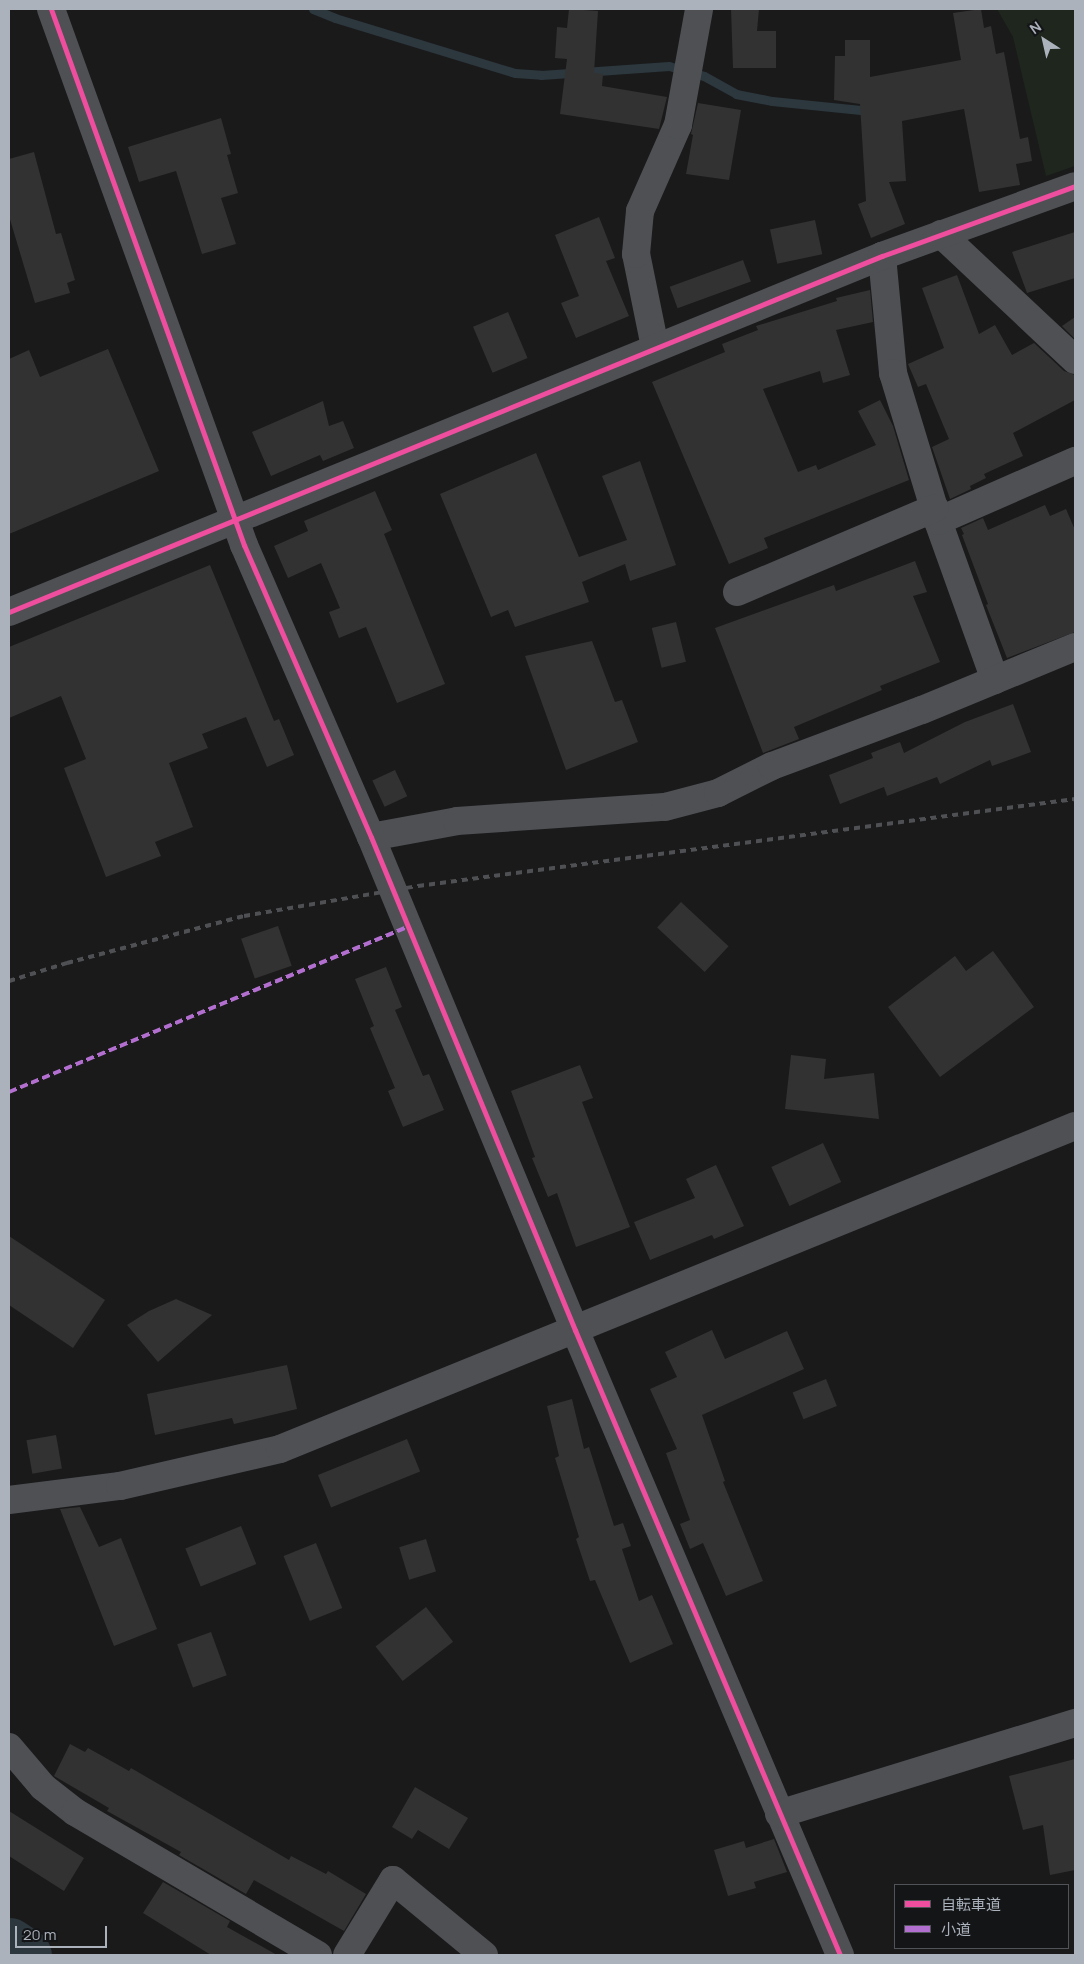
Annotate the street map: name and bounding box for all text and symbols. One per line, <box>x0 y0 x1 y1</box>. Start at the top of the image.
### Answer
north arrow <box>1019 15 1069 65</box>
text: N <box>1026 17 1045 38</box>
legend <box>894 1884 1069 1949</box>
text: 自転車道 <box>941 1894 1001 1915</box>
scale bar <box>18 1916 110 1948</box>
text: 小道 <box>941 1919 971 1940</box>
text: 20 m <box>23 1924 56 1945</box>

